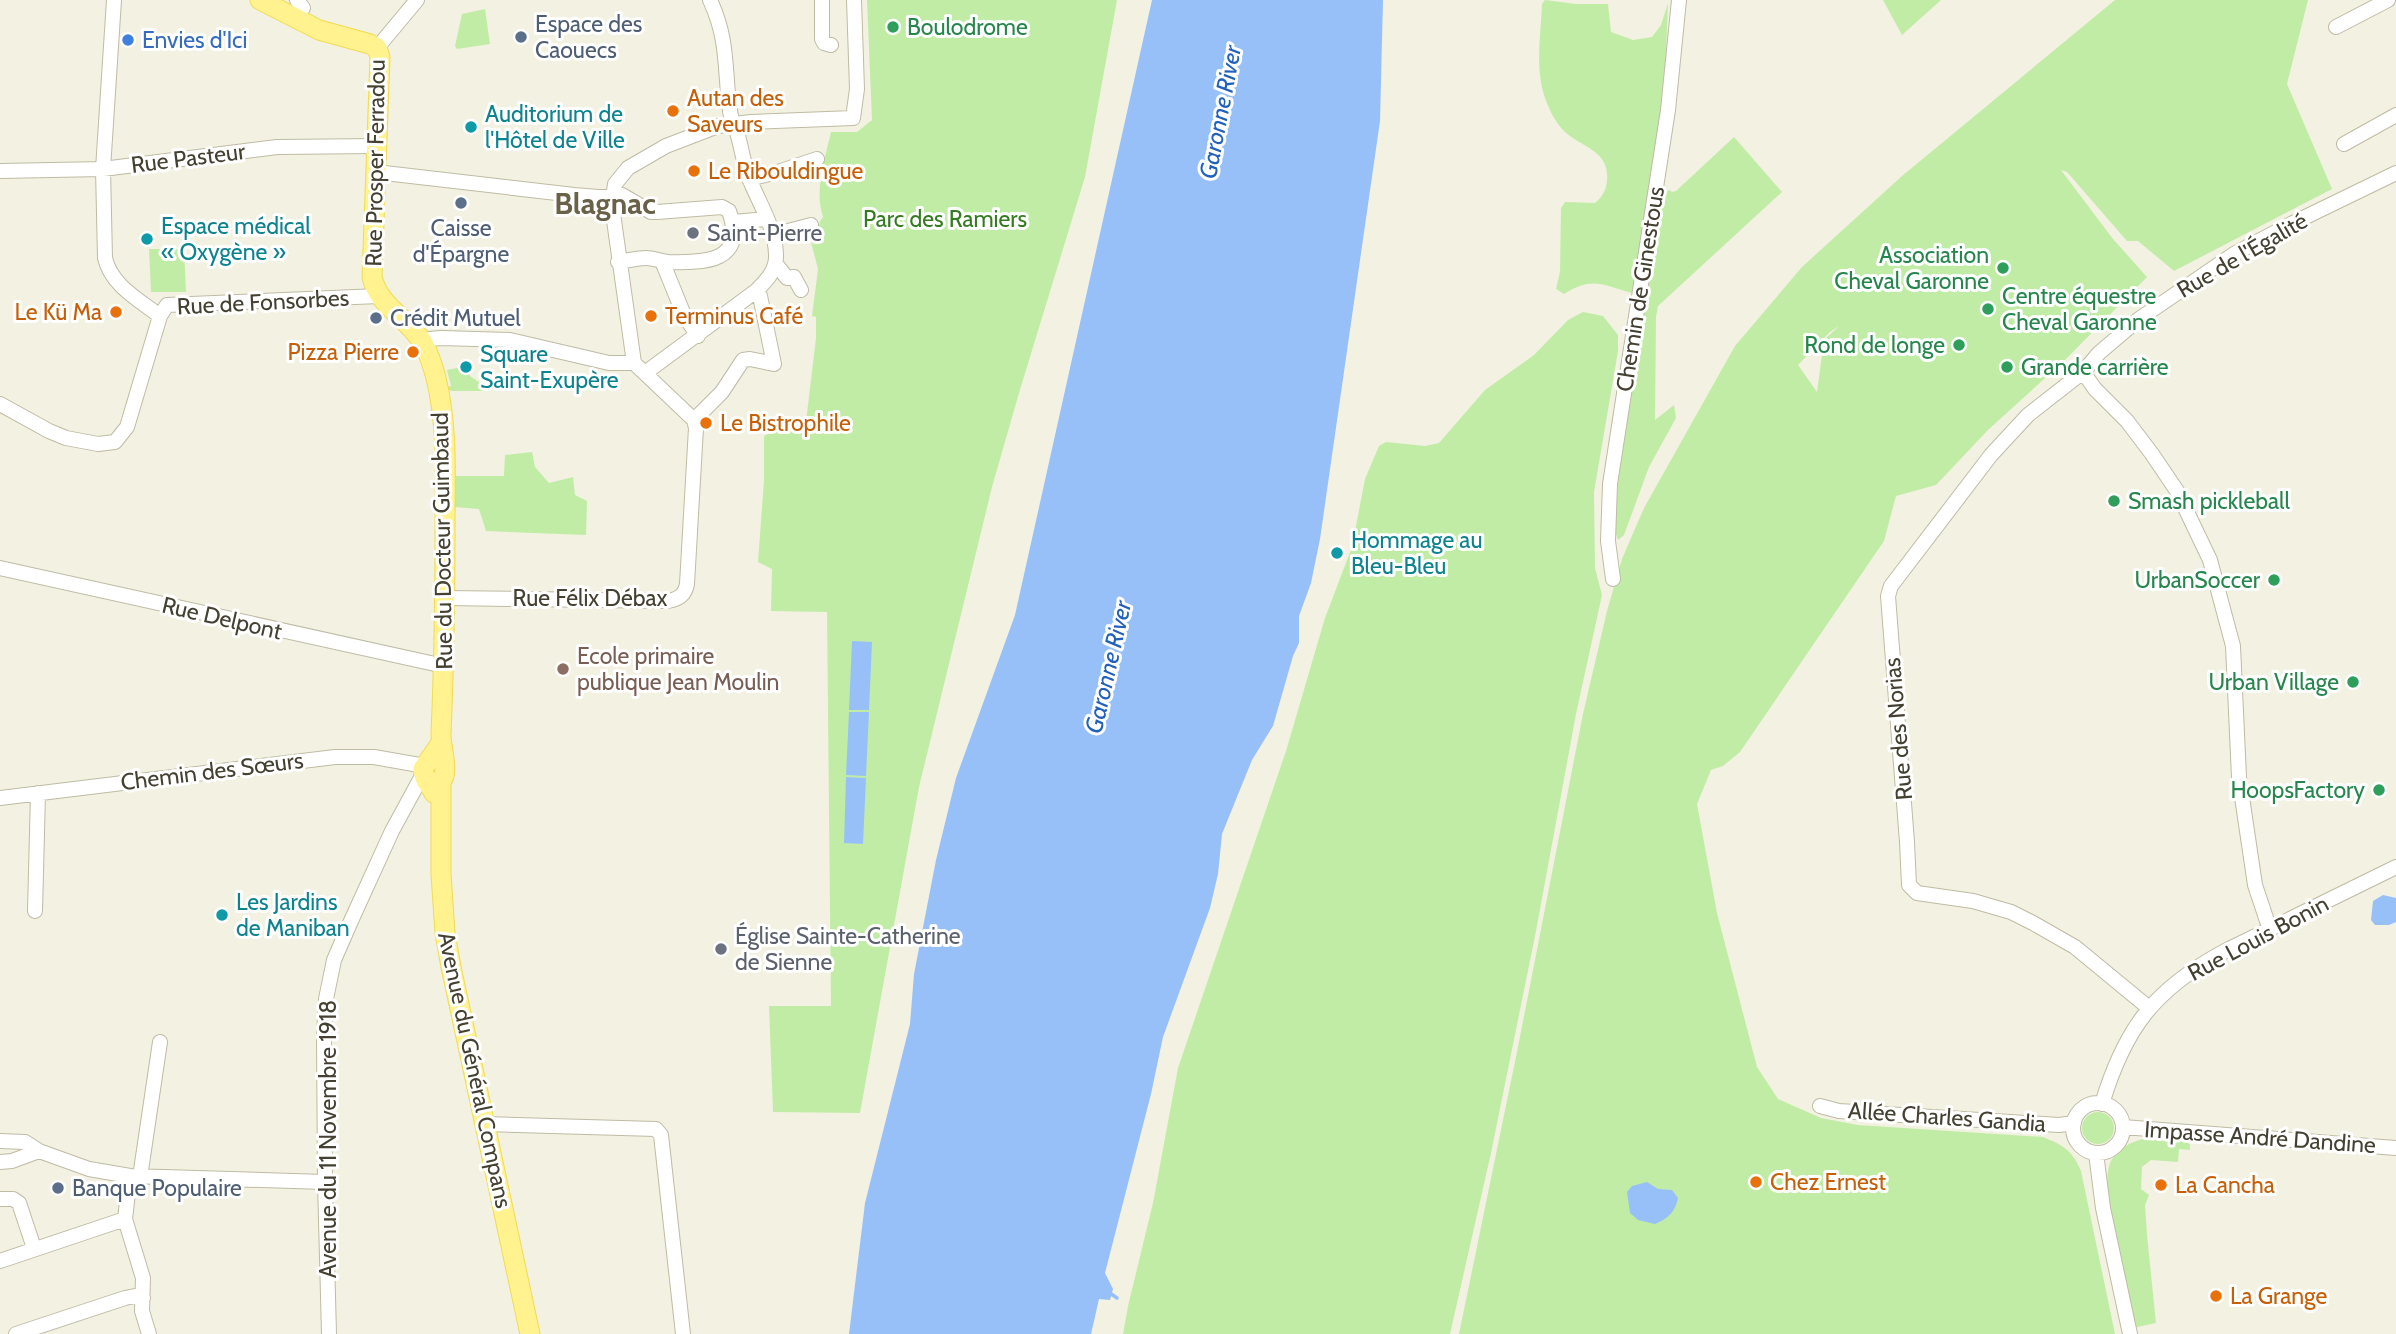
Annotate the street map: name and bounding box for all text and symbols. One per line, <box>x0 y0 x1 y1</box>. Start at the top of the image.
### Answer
place label: Espace des Caouecs <box>535 10 642 64</box>
place label: Boulodrome <box>907 13 1028 41</box>
marker: Boulodrome <box>885 19 901 35</box>
place label: Envies d'Ici <box>142 26 247 54</box>
marker: Espace des Caouecs <box>513 29 529 45</box>
marker: Envies d'Ici <box>120 32 136 48</box>
water label: Garonne River <box>1193 41 1247 181</box>
street label: Rue Prosper Ferradou <box>359 59 391 267</box>
place label: Autan des Saveurs <box>687 84 784 138</box>
place label: Auditorium de l'Hôtel de Ville <box>485 100 625 154</box>
marker: Autan des Saveurs <box>665 103 681 119</box>
marker: Auditorium de l'Hôtel de Ville <box>463 119 479 135</box>
street label: Rue Pasteur <box>129 137 247 179</box>
place label: Le Ribouldingue <box>708 157 864 185</box>
marker: Le Ribouldingue <box>686 163 702 179</box>
street label: Chemin de Ginestous <box>1610 184 1670 394</box>
district label: Blagnac <box>554 185 656 222</box>
marker: Caisse d'Épargne <box>453 195 469 211</box>
park label: Parc des Ramiers <box>863 205 1027 233</box>
street label: Rue de l'Égalité <box>2171 205 2312 304</box>
place label: Espace médical « Oxygène » <box>161 212 311 266</box>
place label: Caisse d'Épargne <box>413 214 509 268</box>
place label: Saint-Pierre <box>707 219 822 247</box>
marker: Saint-Pierre <box>685 225 701 241</box>
marker: Espace médical « Oxygène » <box>139 231 155 247</box>
place label: Association Cheval Garonne <box>1834 241 1989 295</box>
marker: Association Cheval Garonne <box>1995 260 2011 276</box>
place label: Centre équestre Cheval Garonne <box>2002 282 2157 336</box>
street label: Rue de Fonsorbes <box>176 284 350 320</box>
place label: Le Kü Ma <box>14 298 102 326</box>
marker: Centre équestre Cheval Garonne <box>1980 301 1996 317</box>
place label: Terminus Café <box>665 302 804 330</box>
marker: Le Kü Ma <box>108 304 124 320</box>
place label: Crédit Mutuel <box>390 304 521 332</box>
marker: Terminus Café <box>643 308 659 324</box>
marker: Crédit Mutuel <box>368 310 384 326</box>
place label: Rond de longe <box>1804 331 1945 359</box>
marker: Rond de longe <box>1951 337 1967 353</box>
place label: Pizza Pierre <box>288 338 399 366</box>
place label: Square Saint-Exupère <box>480 340 619 394</box>
marker: Pizza Pierre <box>405 344 421 360</box>
place label: Grande carrière <box>2021 353 2169 381</box>
marker: Square Saint-Exupère <box>458 359 474 375</box>
marker: Grande carrière <box>1999 359 2015 375</box>
place label: Le Bistrophile <box>720 409 851 437</box>
street label: Rue du Docteur Guimbaud <box>426 412 458 670</box>
marker: Le Bistrophile <box>698 415 714 431</box>
place label: Smash pickleball <box>2128 487 2290 515</box>
marker: Smash pickleball <box>2106 493 2122 509</box>
place label: Hommage au Bleu-Bleu <box>1351 526 1482 580</box>
marker: Hommage au Bleu-Bleu <box>1329 545 1345 561</box>
place label: UrbanSoccer <box>2134 566 2261 594</box>
marker: UrbanSoccer <box>2266 572 2282 588</box>
street label: Rue Félix Débax <box>513 584 668 612</box>
street label: Rue Delpont <box>159 591 285 645</box>
water label: Garonne River <box>1079 596 1138 736</box>
place label: Ecole primaire publique Jean Moulin <box>577 642 779 696</box>
street label: Rue des Norias <box>1878 657 1918 801</box>
marker: Ecole primaire publique Jean Moulin <box>555 661 571 677</box>
place label: Urban Village <box>2209 668 2339 696</box>
marker: Urban Village <box>2345 674 2361 690</box>
street label: Chemin des Sœurs <box>119 746 305 796</box>
place label: HoopsFactory <box>2230 776 2365 804</box>
marker: HoopsFactory <box>2371 782 2387 798</box>
place label: Les Jardins de Maniban <box>236 888 350 942</box>
street label: Rue Louis Bonin <box>2183 889 2333 987</box>
marker: Les Jardins de Maniban <box>214 907 230 923</box>
place label: Église Sainte-Catherine de Sienne <box>735 921 961 976</box>
street label: Avenue du Général Compans <box>432 929 518 1211</box>
marker: Église Sainte-Catherine de Sienne <box>713 941 729 957</box>
street label: Avenue du 11 Novembre 1918 <box>314 1000 342 1278</box>
street label: Allée Charles Gandia <box>1847 1096 2047 1138</box>
street label: Impasse André Dandine <box>2143 1115 2377 1159</box>
place label: Chez Ernest <box>1770 1168 1886 1196</box>
place label: La Cancha <box>2175 1171 2275 1199</box>
place label: Banque Populaire <box>72 1174 242 1202</box>
marker: Chez Ernest <box>1748 1174 1764 1190</box>
marker: La Cancha <box>2153 1177 2169 1193</box>
marker: Banque Populaire <box>50 1180 66 1196</box>
place label: La Grange <box>2230 1282 2328 1310</box>
marker: La Grange <box>2208 1288 2224 1304</box>

